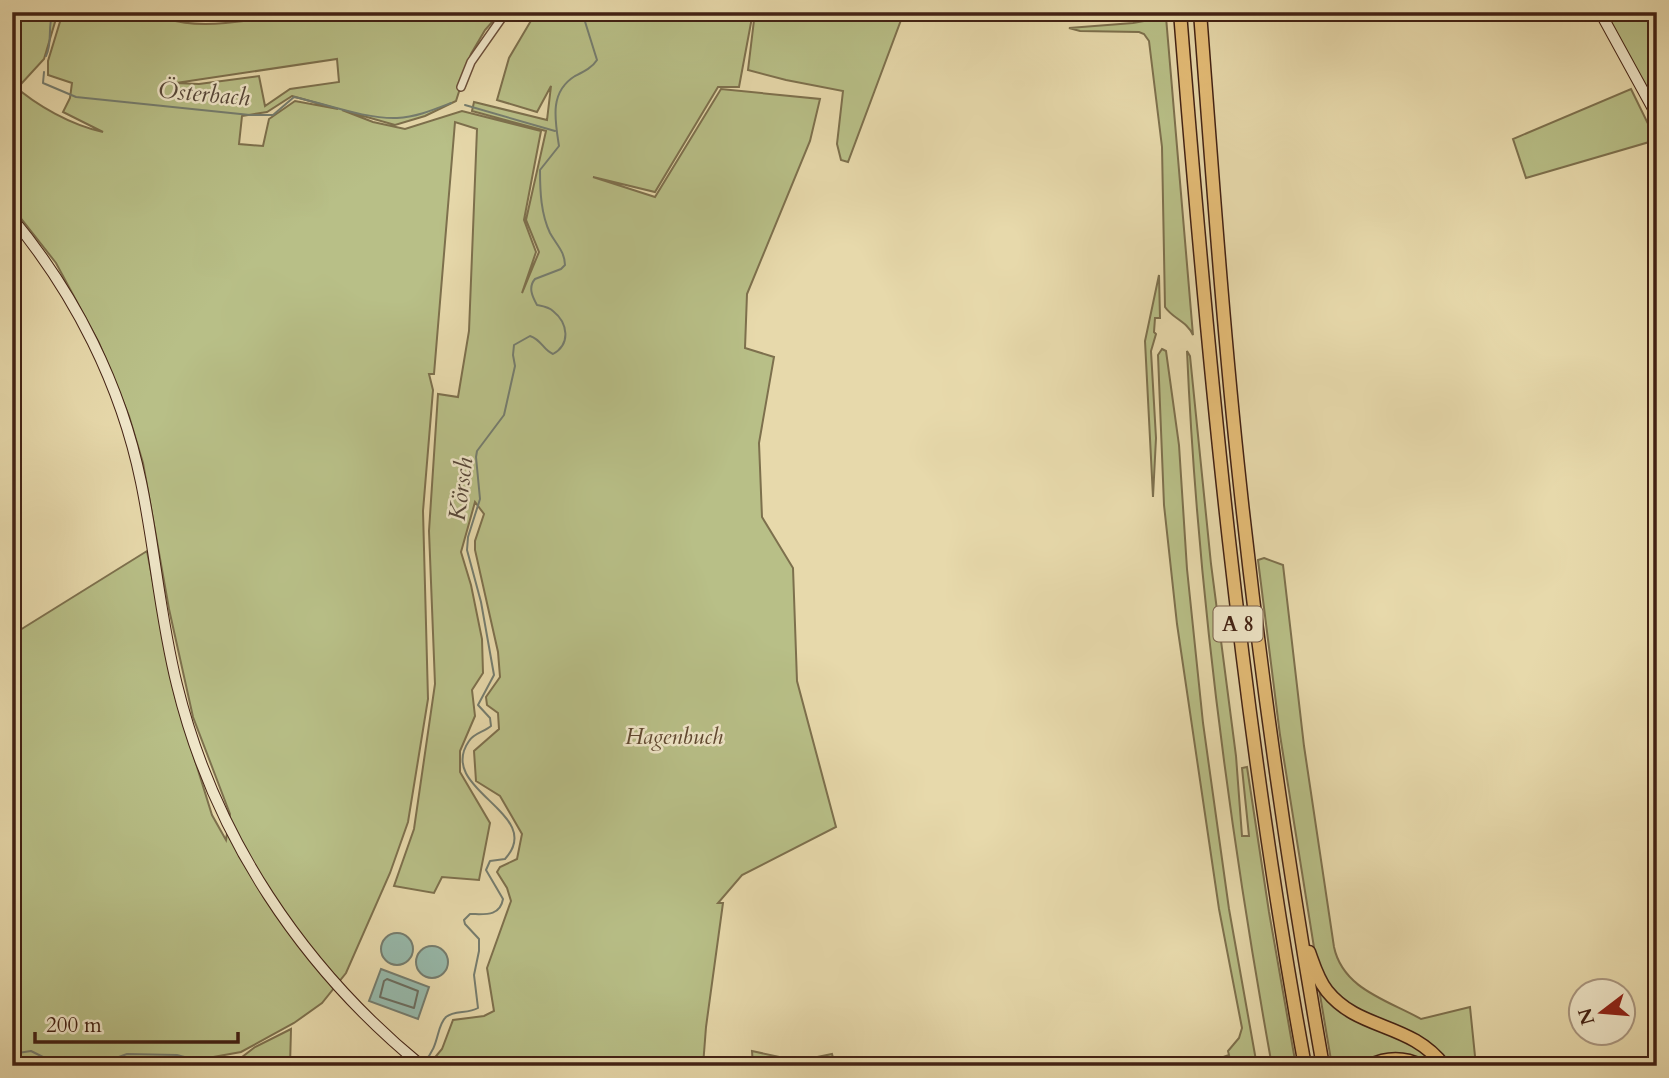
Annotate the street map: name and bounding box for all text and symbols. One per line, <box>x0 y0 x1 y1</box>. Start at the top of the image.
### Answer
water label: Österbach <box>157 74 252 114</box>
water label: Körsch <box>441 455 481 523</box>
road number: A 8 <box>1214 606 1262 642</box>
park label: Hagenbuch <box>625 721 723 752</box>
north arrow <box>1568 976 1638 1046</box>
scale bar <box>35 1001 238 1045</box>
text: N <box>1572 1004 1601 1028</box>
text: 200 m <box>46 1011 102 1040</box>

